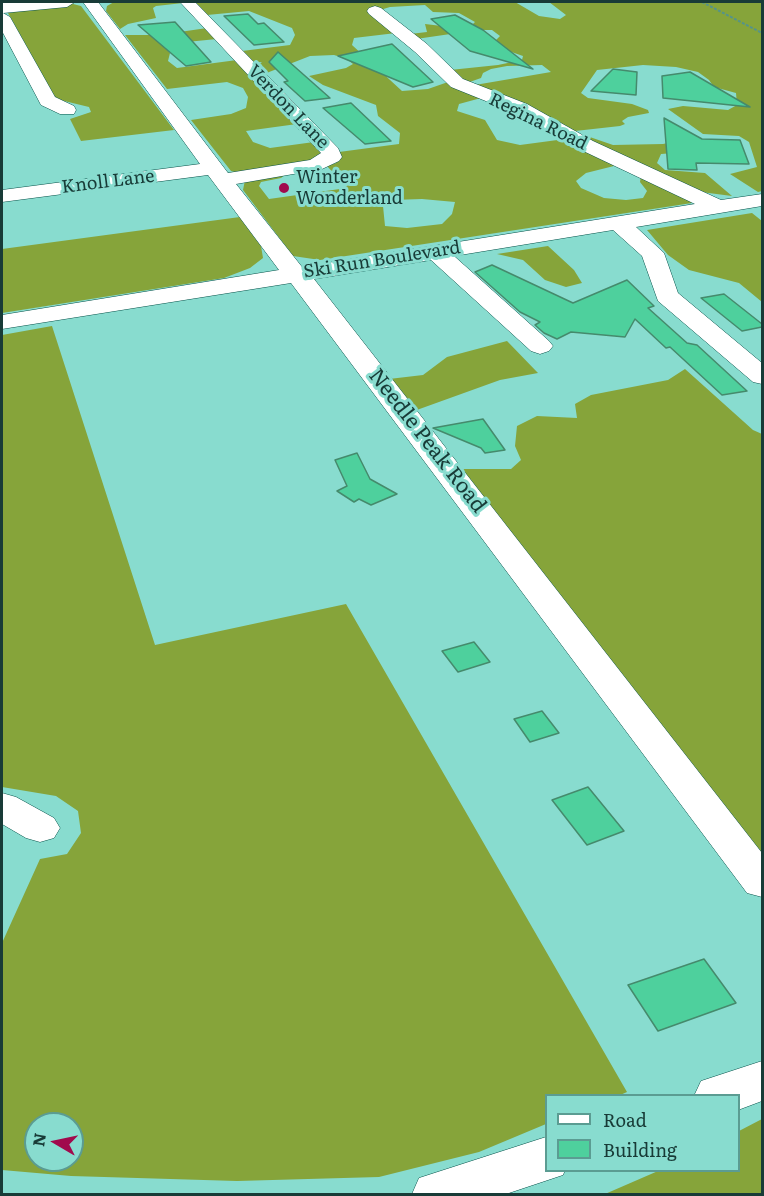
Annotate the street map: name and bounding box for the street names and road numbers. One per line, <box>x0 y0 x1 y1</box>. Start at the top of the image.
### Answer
street label: Verdon Lane <box>243 61 333 153</box>
street label: Regina Road <box>485 89 591 155</box>
street label: Knoll Lane <box>60 166 156 198</box>
street label: Ski Run Boulevard <box>302 237 462 283</box>
street label: Needle Peak Road <box>363 364 491 518</box>

